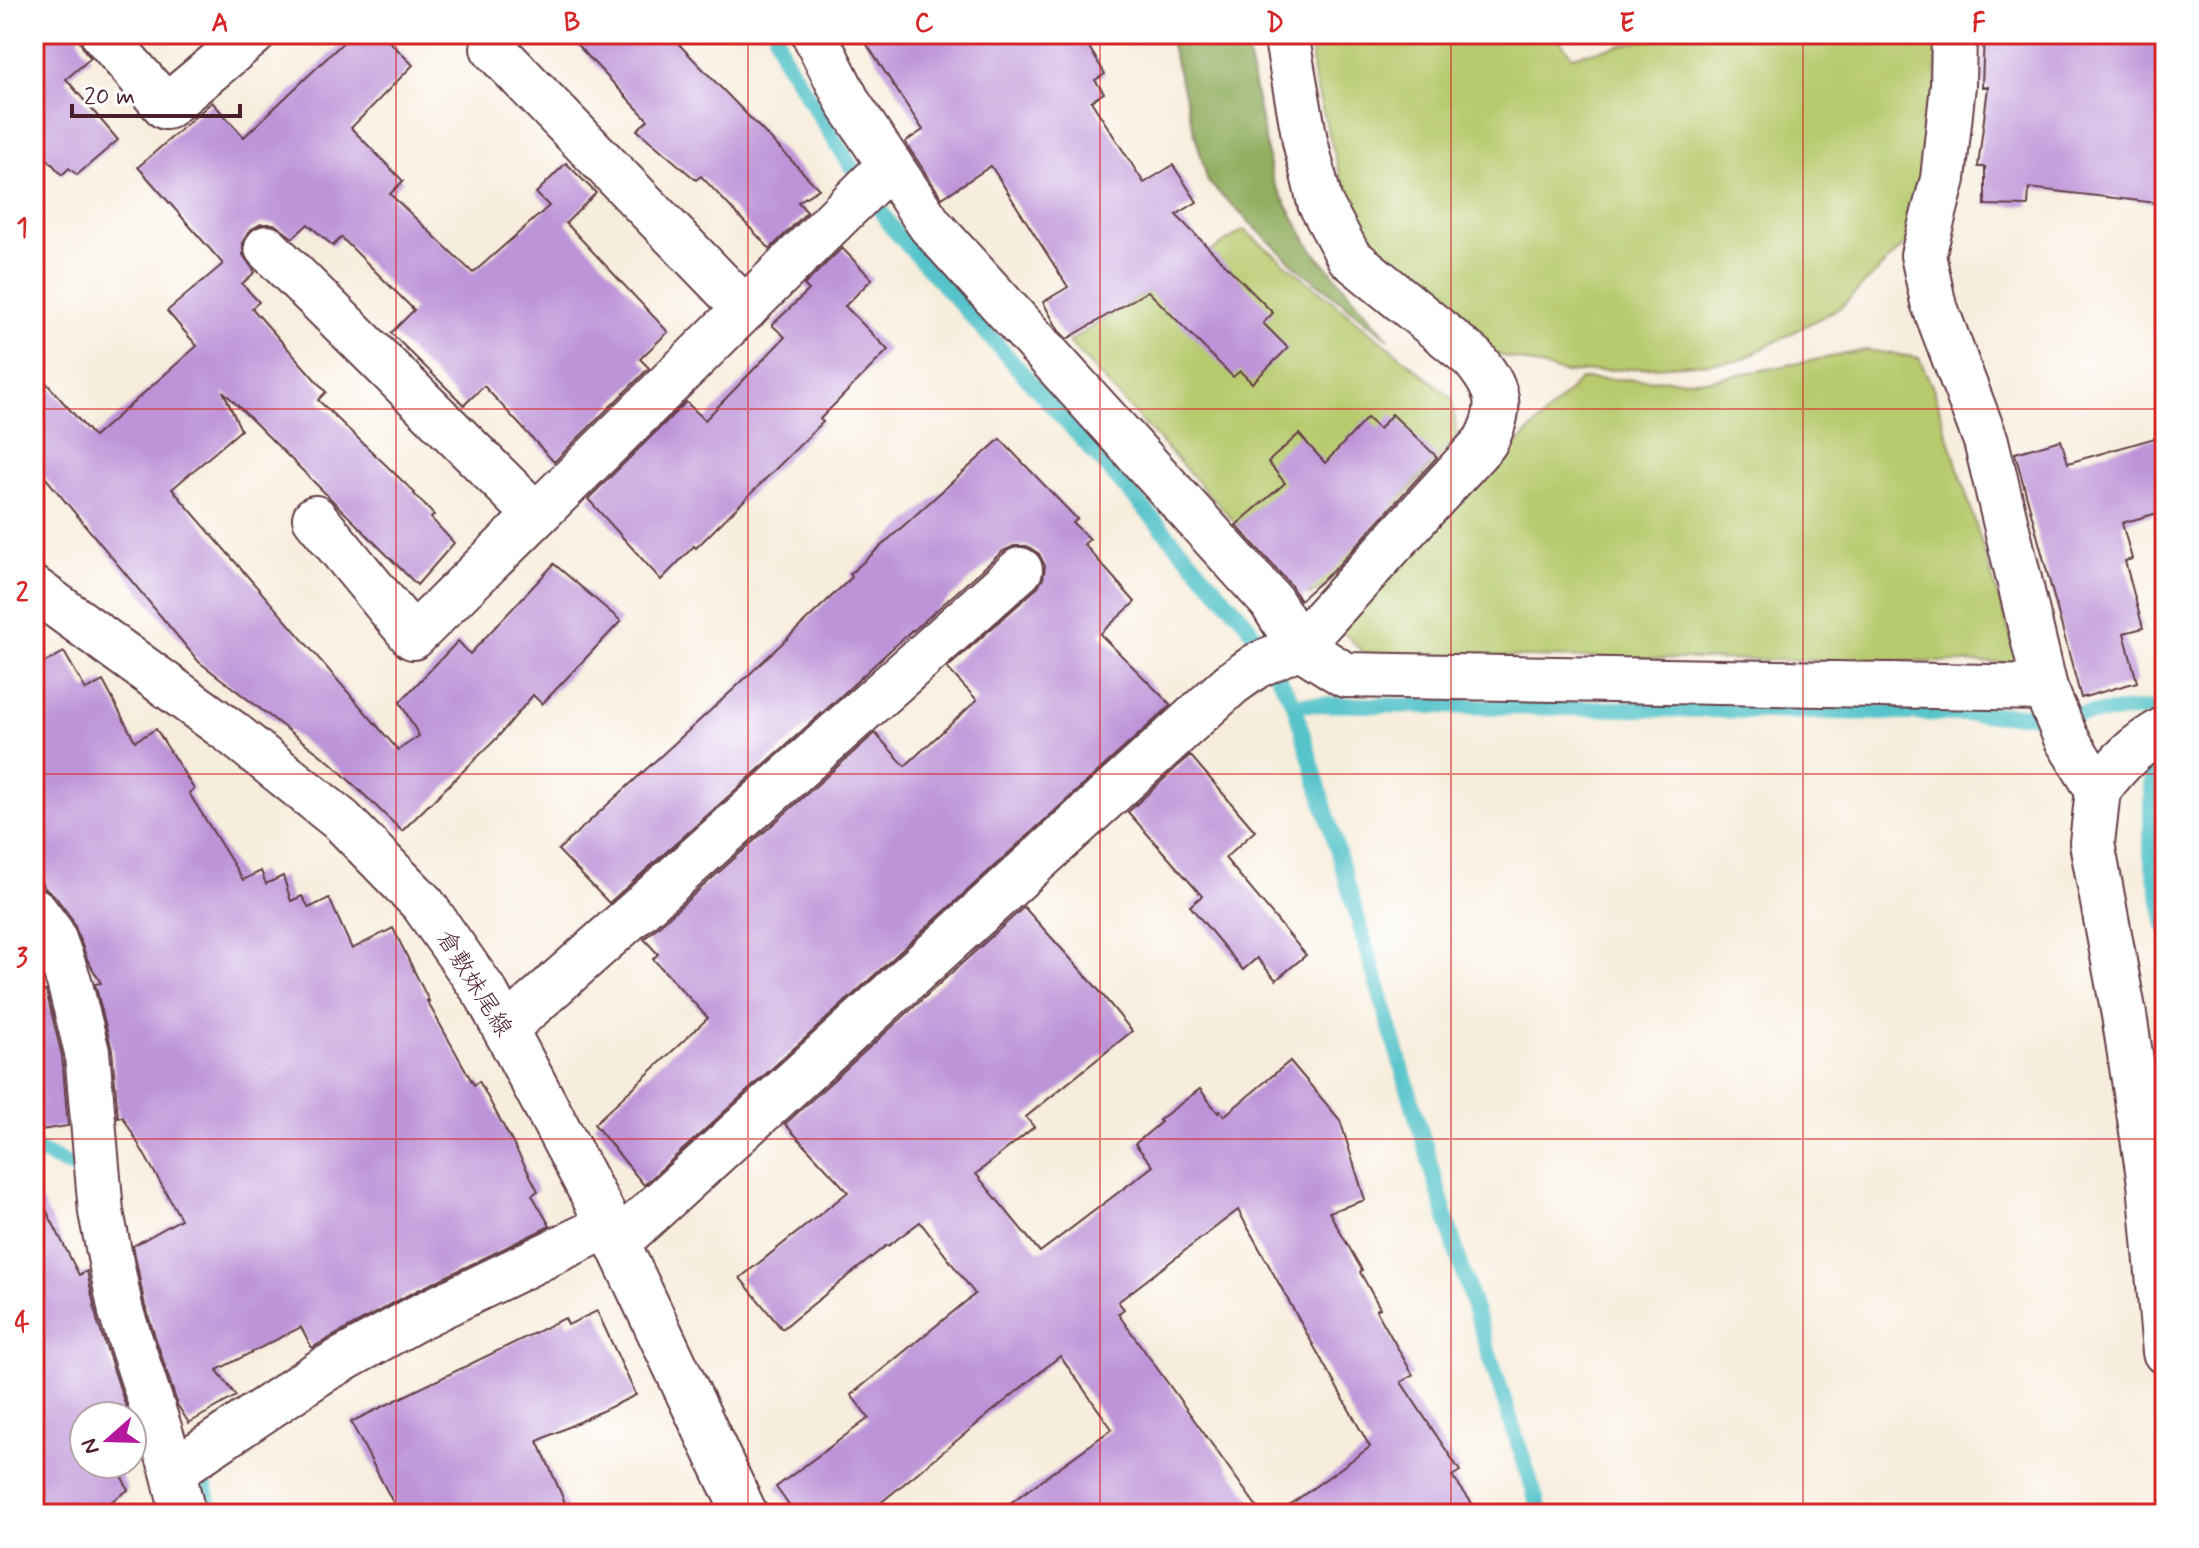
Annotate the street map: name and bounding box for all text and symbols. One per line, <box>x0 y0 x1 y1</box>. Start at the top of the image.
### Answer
text: A <box>211 7 229 41</box>
text: B <box>564 7 580 41</box>
text: C <box>915 7 934 41</box>
text: D <box>1266 7 1284 41</box>
text: E <box>1619 7 1635 41</box>
text: F <box>1972 7 1986 41</box>
scale bar <box>72 68 240 118</box>
text: 20 m <box>84 82 135 113</box>
text: 1 <box>16 212 28 246</box>
text: 2 <box>16 577 29 611</box>
street label: 倉敷妹尾線 <box>429 925 519 1043</box>
text: 3 <box>16 942 28 976</box>
text: 4 <box>14 1307 30 1341</box>
north arrow <box>68 1400 148 1480</box>
text: N <box>75 1434 107 1458</box>

